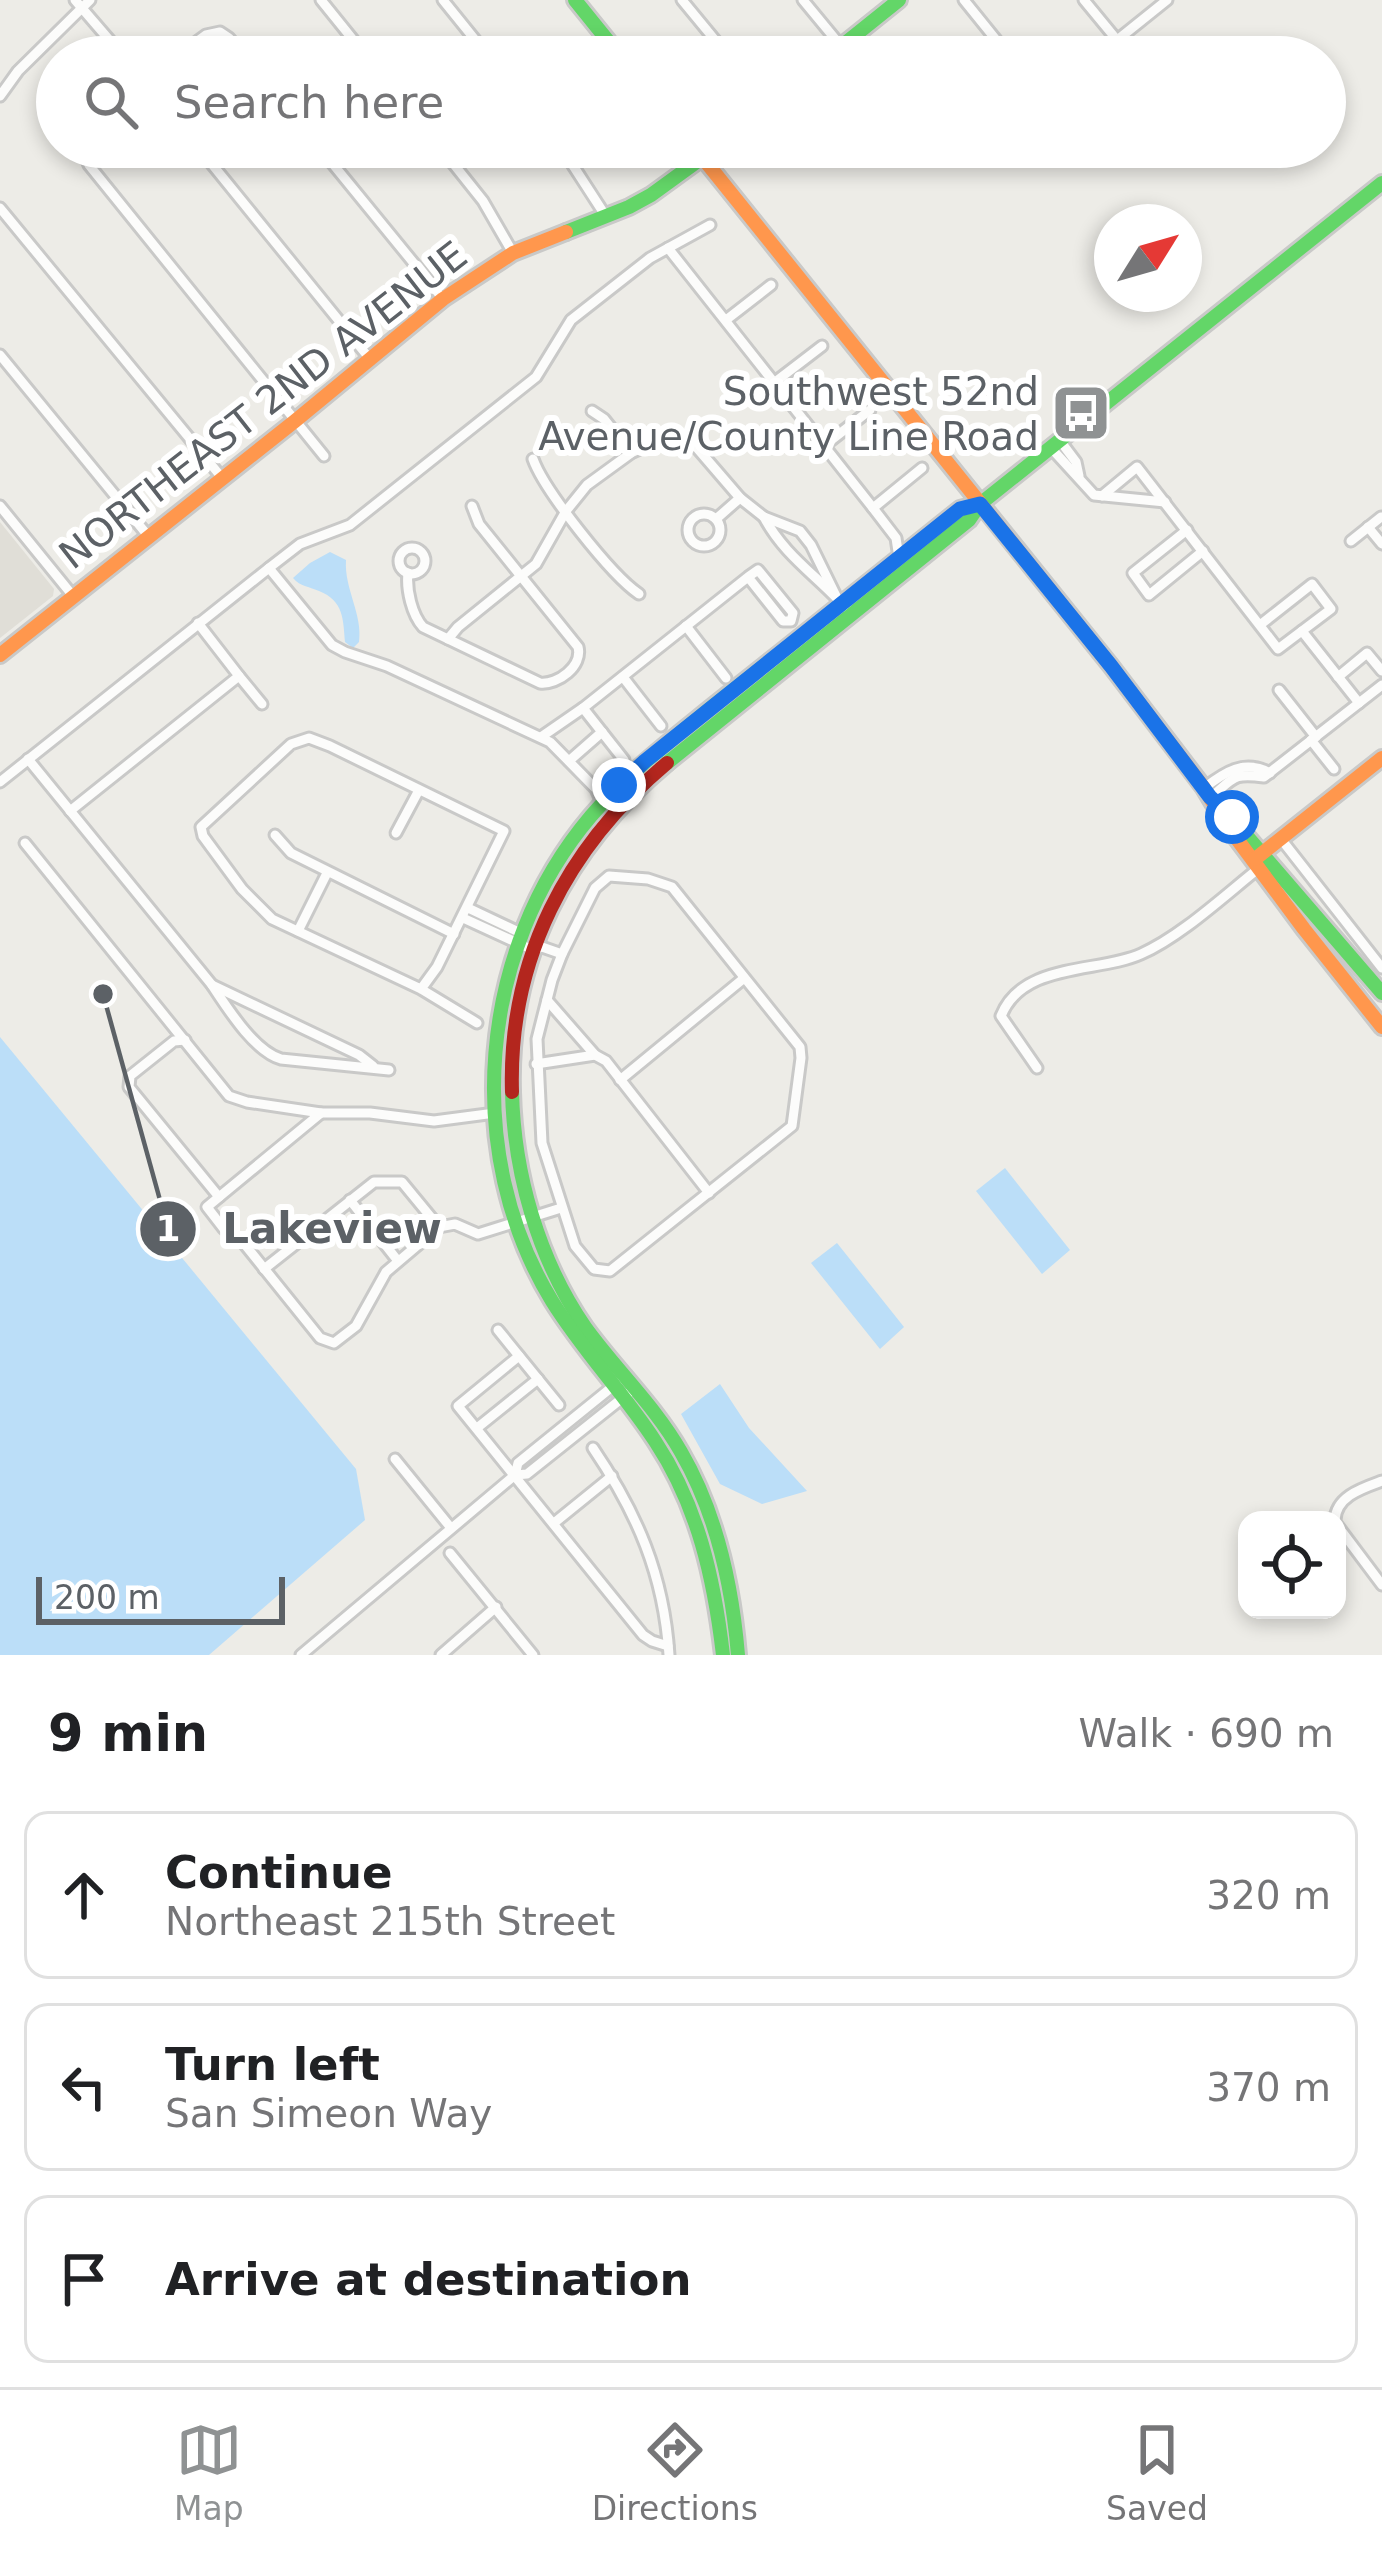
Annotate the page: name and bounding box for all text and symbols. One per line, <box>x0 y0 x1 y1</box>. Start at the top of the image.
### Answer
search box <box>36 36 1346 168</box>
icon: search <box>78 69 144 135</box>
text: Search here <box>174 76 444 129</box>
north arrow <box>1094 204 1202 312</box>
street label: NORTHEAST 2ND AVENUE <box>51 232 475 578</box>
place label: Southwest 52nd Avenue/County Line Road <box>538 369 1039 459</box>
bus stop icon: Southwest 52nd Avenue/County Line Road <box>1050 382 1112 444</box>
route end <box>592 758 646 812</box>
route start <box>1205 790 1259 844</box>
callout: Lakeview <box>138 1190 465 1268</box>
text: Lakeview <box>222 1204 442 1253</box>
text: 1 <box>155 1208 181 1249</box>
map controls <box>1238 1511 1346 1619</box>
button: locate <box>1238 1511 1346 1619</box>
scale bar <box>36 1571 285 1624</box>
text: 200 m <box>54 1578 160 1617</box>
text: 9 min <box>48 1704 208 1763</box>
text: Walk · 690 m <box>1079 1711 1334 1756</box>
text: Continue <box>165 1846 393 1899</box>
icon: ahead <box>51 1862 117 1928</box>
text: 320 m <box>1206 1873 1331 1918</box>
text: Northeast 215th Street <box>165 1899 615 1944</box>
text: Turn left <box>165 2038 380 2091</box>
icon: left <box>51 2054 117 2120</box>
text: 370 m <box>1206 2065 1331 2110</box>
text: San Simeon Way <box>165 2091 492 2136</box>
icon: arrive <box>51 2246 117 2312</box>
text: Arrive at destination <box>165 2253 691 2306</box>
tab: Map <box>174 2417 244 2528</box>
tab: Directions <box>592 2417 758 2528</box>
tab: Saved <box>1106 2417 1208 2528</box>

